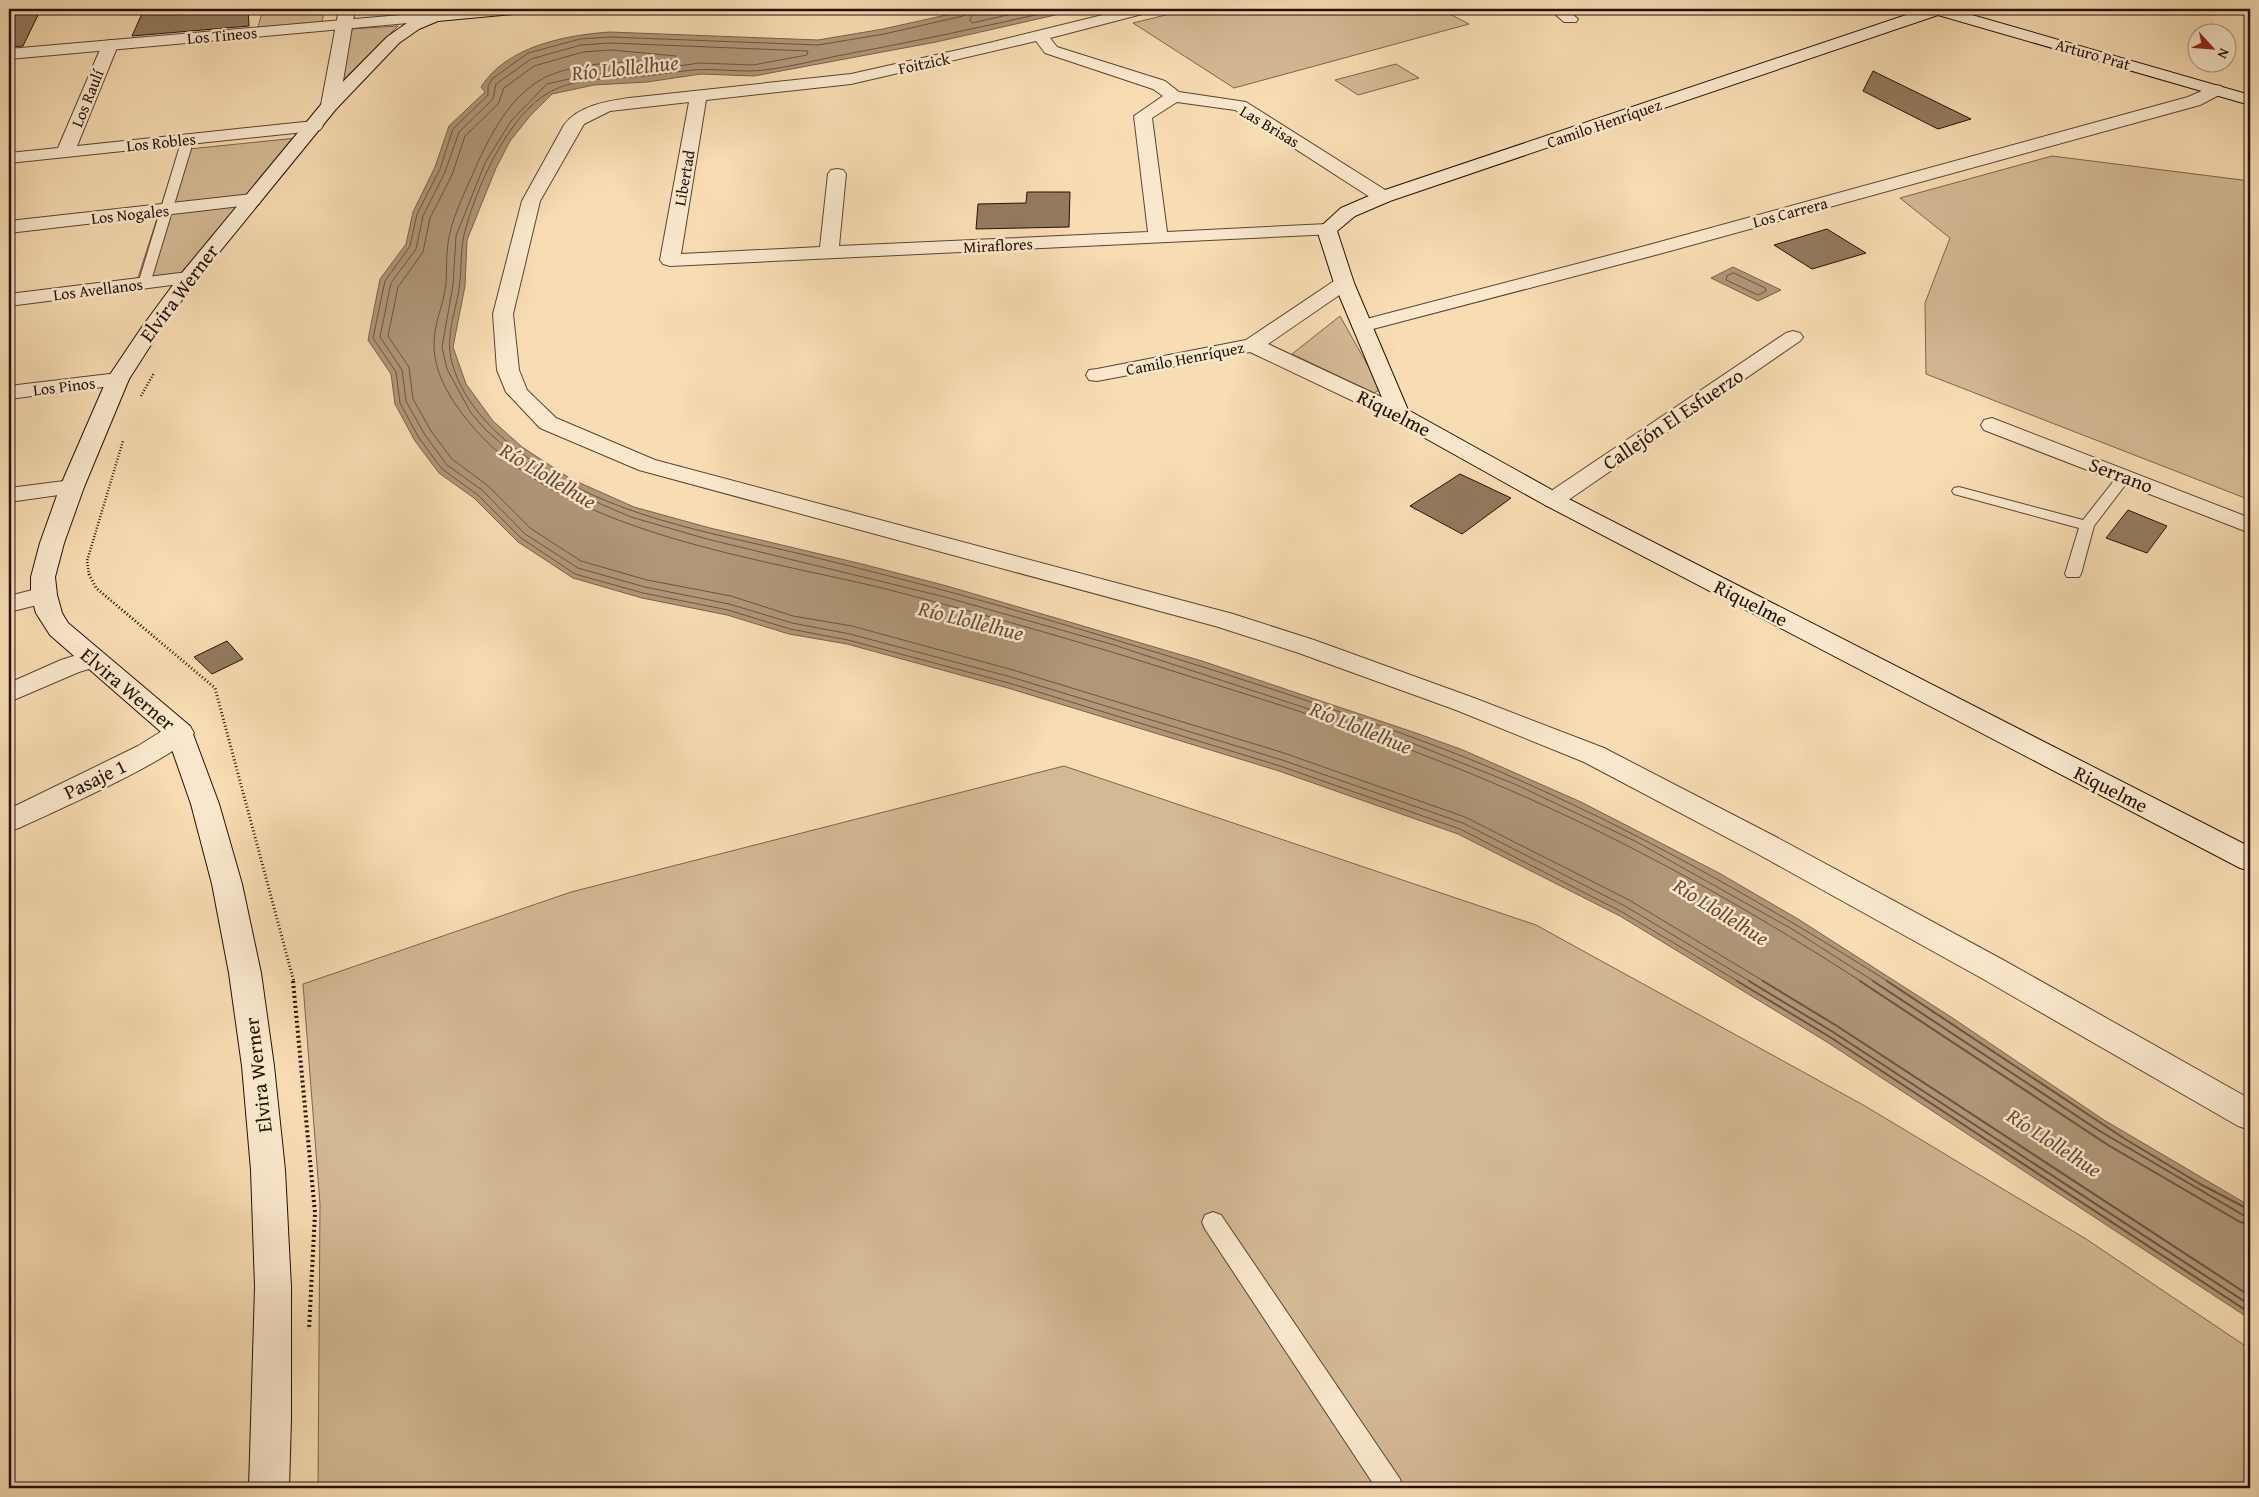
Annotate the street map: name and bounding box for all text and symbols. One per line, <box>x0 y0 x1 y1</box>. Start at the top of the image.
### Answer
street label: Los Tineos <box>186 20 258 50</box>
north arrow <box>2186 22 2236 72</box>
street label: Arturo Prat <box>2053 32 2134 76</box>
text: N <box>2212 45 2235 63</box>
water label: Río Llollelhue <box>569 46 680 89</box>
street label: Foitzick <box>896 46 953 80</box>
street label: Los Raulí <box>65 65 110 130</box>
street label: Camilo Henríquez <box>1543 92 1665 154</box>
street label: Las Brisas <box>1236 99 1304 153</box>
street label: Los Robles <box>125 126 197 158</box>
street label: Libertad <box>667 148 701 208</box>
street label: Los Carrera <box>1750 190 1830 233</box>
street label: Los Nogales <box>90 198 170 230</box>
street label: Miraflores <box>963 231 1033 259</box>
street label: Elvira Werner <box>132 238 225 348</box>
street label: Los Avellanos <box>52 272 144 306</box>
street label: Camilo Henríquez <box>1124 335 1246 381</box>
street label: Callejón El Esfuerzo <box>1597 361 1749 477</box>
street label: Los Pinos <box>32 370 96 402</box>
street label: Riquelme <box>1352 382 1436 443</box>
water label: Río Llollelhue <box>493 434 602 517</box>
street label: Serrano <box>2085 449 2157 500</box>
street label: Riquelme <box>1709 572 1793 633</box>
water label: Río Llollelhue <box>914 592 1027 649</box>
street label: Elvira Werner <box>75 640 182 737</box>
water label: Río Llollelhue <box>1305 693 1417 762</box>
street label: Pasaje 1 <box>59 751 131 806</box>
street label: Riquelme <box>2069 758 2153 819</box>
water label: Río Llollelhue <box>1667 869 1775 953</box>
street label: Elvira Werner <box>236 1016 279 1134</box>
water label: Río Llollelhue <box>2000 1100 2108 1185</box>

